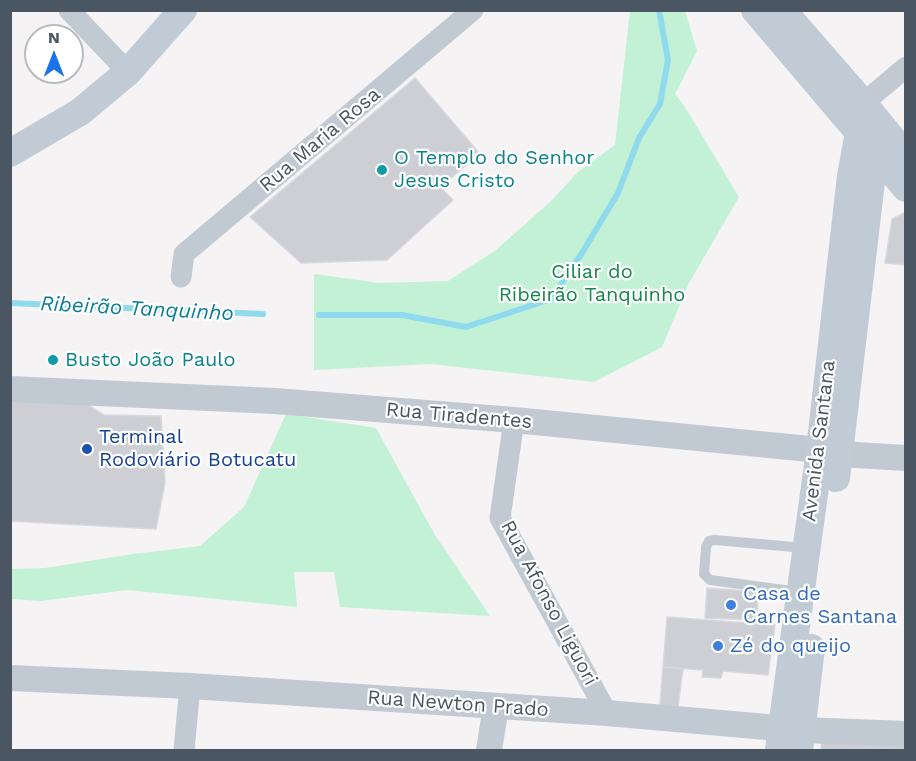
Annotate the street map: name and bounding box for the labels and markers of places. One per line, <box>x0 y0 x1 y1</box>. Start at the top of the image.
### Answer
place label: O Templo do Senhor Jesus Cristo <box>394 146 594 193</box>
marker: O Templo do Senhor Jesus Cristo <box>375 163 389 177</box>
place label: Busto João Paulo <box>65 348 235 372</box>
marker: Busto João Paulo <box>46 353 60 367</box>
place label: Terminal Rodoviário Botucatu <box>99 425 296 472</box>
marker: Terminal Rodoviário Botucatu <box>80 442 94 456</box>
place label: Casa de Carnes Santana <box>743 582 897 629</box>
marker: Casa de Carnes Santana <box>724 598 738 612</box>
place label: Zé do queijo <box>730 634 851 658</box>
marker: Zé do queijo <box>711 639 725 653</box>

